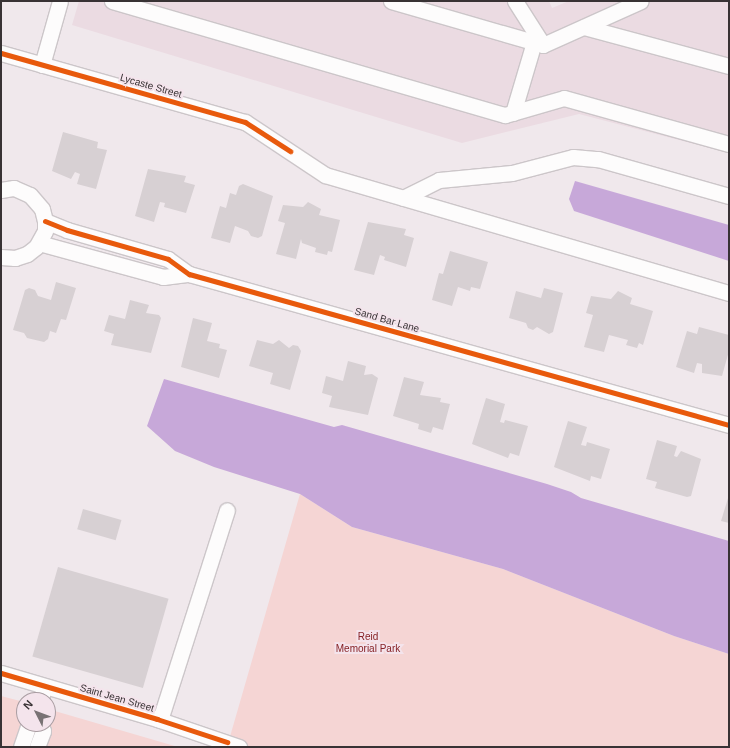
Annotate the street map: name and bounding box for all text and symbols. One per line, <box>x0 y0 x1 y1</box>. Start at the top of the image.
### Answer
street label: Lycaste Street <box>119 71 183 101</box>
street label: Sand Bar Lane <box>353 305 421 335</box>
park label: Reid Memorial Park <box>336 630 400 654</box>
street label: Saint Jean Street <box>78 682 156 714</box>
north arrow <box>16 692 56 732</box>
text: N <box>21 698 35 712</box>

